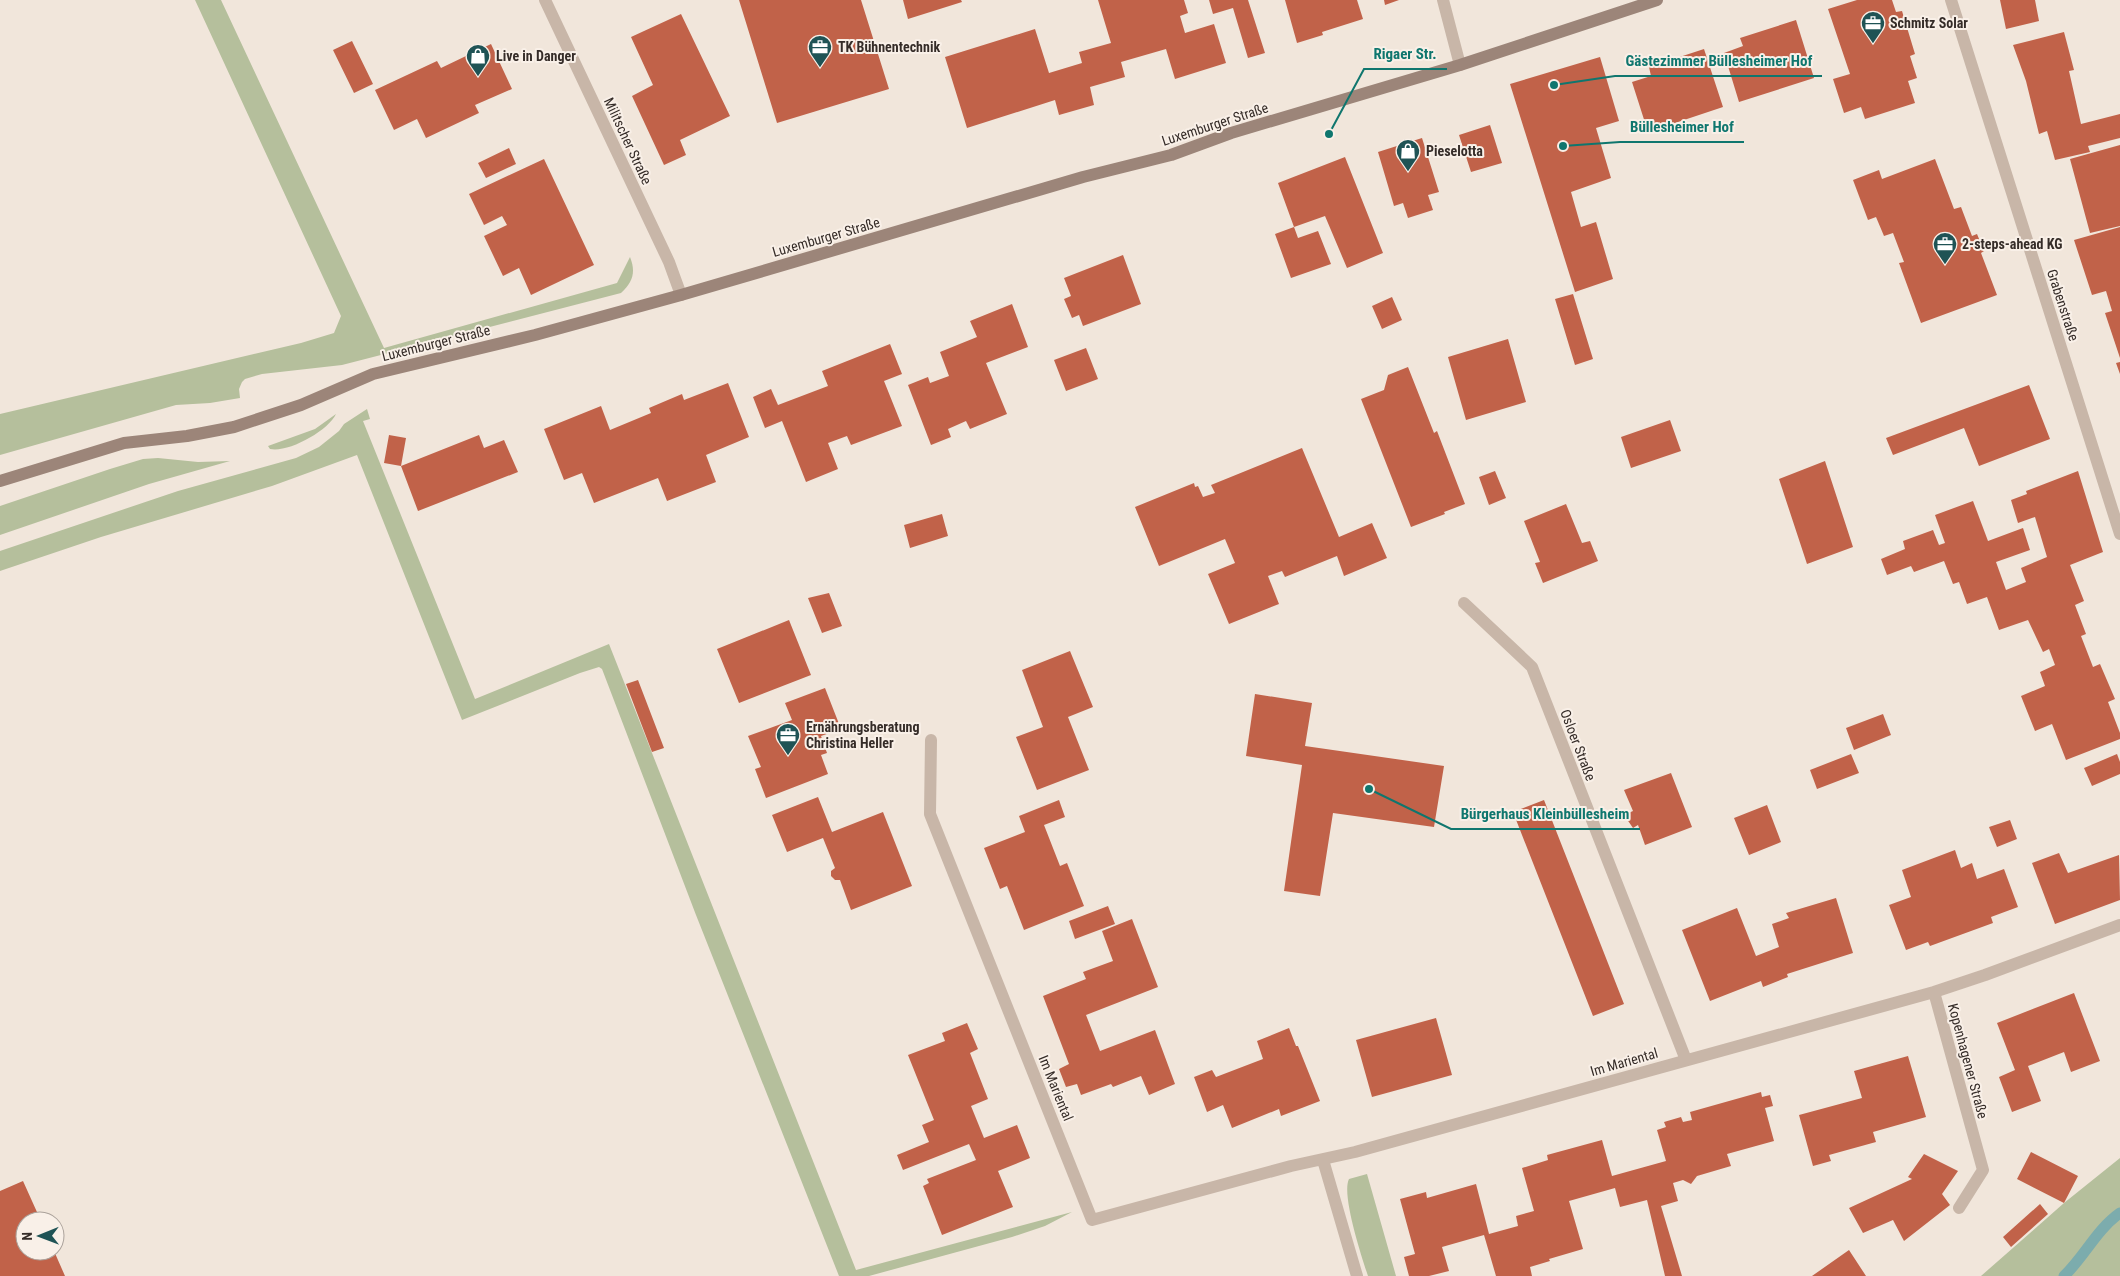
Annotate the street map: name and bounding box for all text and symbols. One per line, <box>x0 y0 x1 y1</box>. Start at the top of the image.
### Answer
office icon: Schmitz Solar <box>1860 10 1886 44</box>
place label: Schmitz Solar <box>1890 15 1968 31</box>
office icon: TK Bühnentechnik <box>807 34 833 68</box>
place label: TK Bühnentechnik <box>838 39 940 55</box>
callout: Rigaer Str. <box>1364 39 1447 69</box>
shop icon: Live in Danger <box>465 43 491 77</box>
text: Rigaer Str. <box>1373 45 1437 63</box>
callout: Gästezimmer Büllesheimer Hof <box>1615 46 1822 76</box>
place label: Live in Danger <box>496 48 576 64</box>
text: Gästezimmer Büllesheimer Hof <box>1626 52 1813 70</box>
street label: Militscher Straße <box>601 95 655 187</box>
street label: Luxemburger Straße <box>1160 99 1271 149</box>
callout: Büllesheimer Hof <box>1620 112 1744 142</box>
text: Büllesheimer Hof <box>1630 118 1734 136</box>
shop icon: Pieselotta <box>1395 138 1421 172</box>
place label: Pieselotta <box>1426 143 1483 159</box>
street label: Luxemburger Straße <box>770 214 882 260</box>
office icon: 2-steps-ahead KG <box>1932 231 1958 265</box>
place label: 2-steps-ahead KG <box>1962 236 2063 252</box>
street label: Grabenstraße <box>2044 267 2082 343</box>
street label: Luxemburger Straße <box>380 322 492 364</box>
street label: Osloer Straße <box>1557 707 1599 783</box>
place label: Ernährungsberatung Christina Heller <box>806 719 919 751</box>
office icon: Ernährungsberatung Christina Heller <box>775 722 801 756</box>
callout: Bürgerhaus Kleinbüllesheim <box>1451 799 1640 829</box>
text: Bürgerhaus Kleinbüllesheim <box>1461 805 1629 823</box>
street label: Kopenhagener Straße <box>1945 1002 1991 1121</box>
street label: Im Mariental <box>1588 1045 1660 1079</box>
street label: Im Mariental <box>1036 1053 1076 1123</box>
north arrow <box>15 1211 65 1261</box>
text: N <box>19 1232 35 1241</box>

